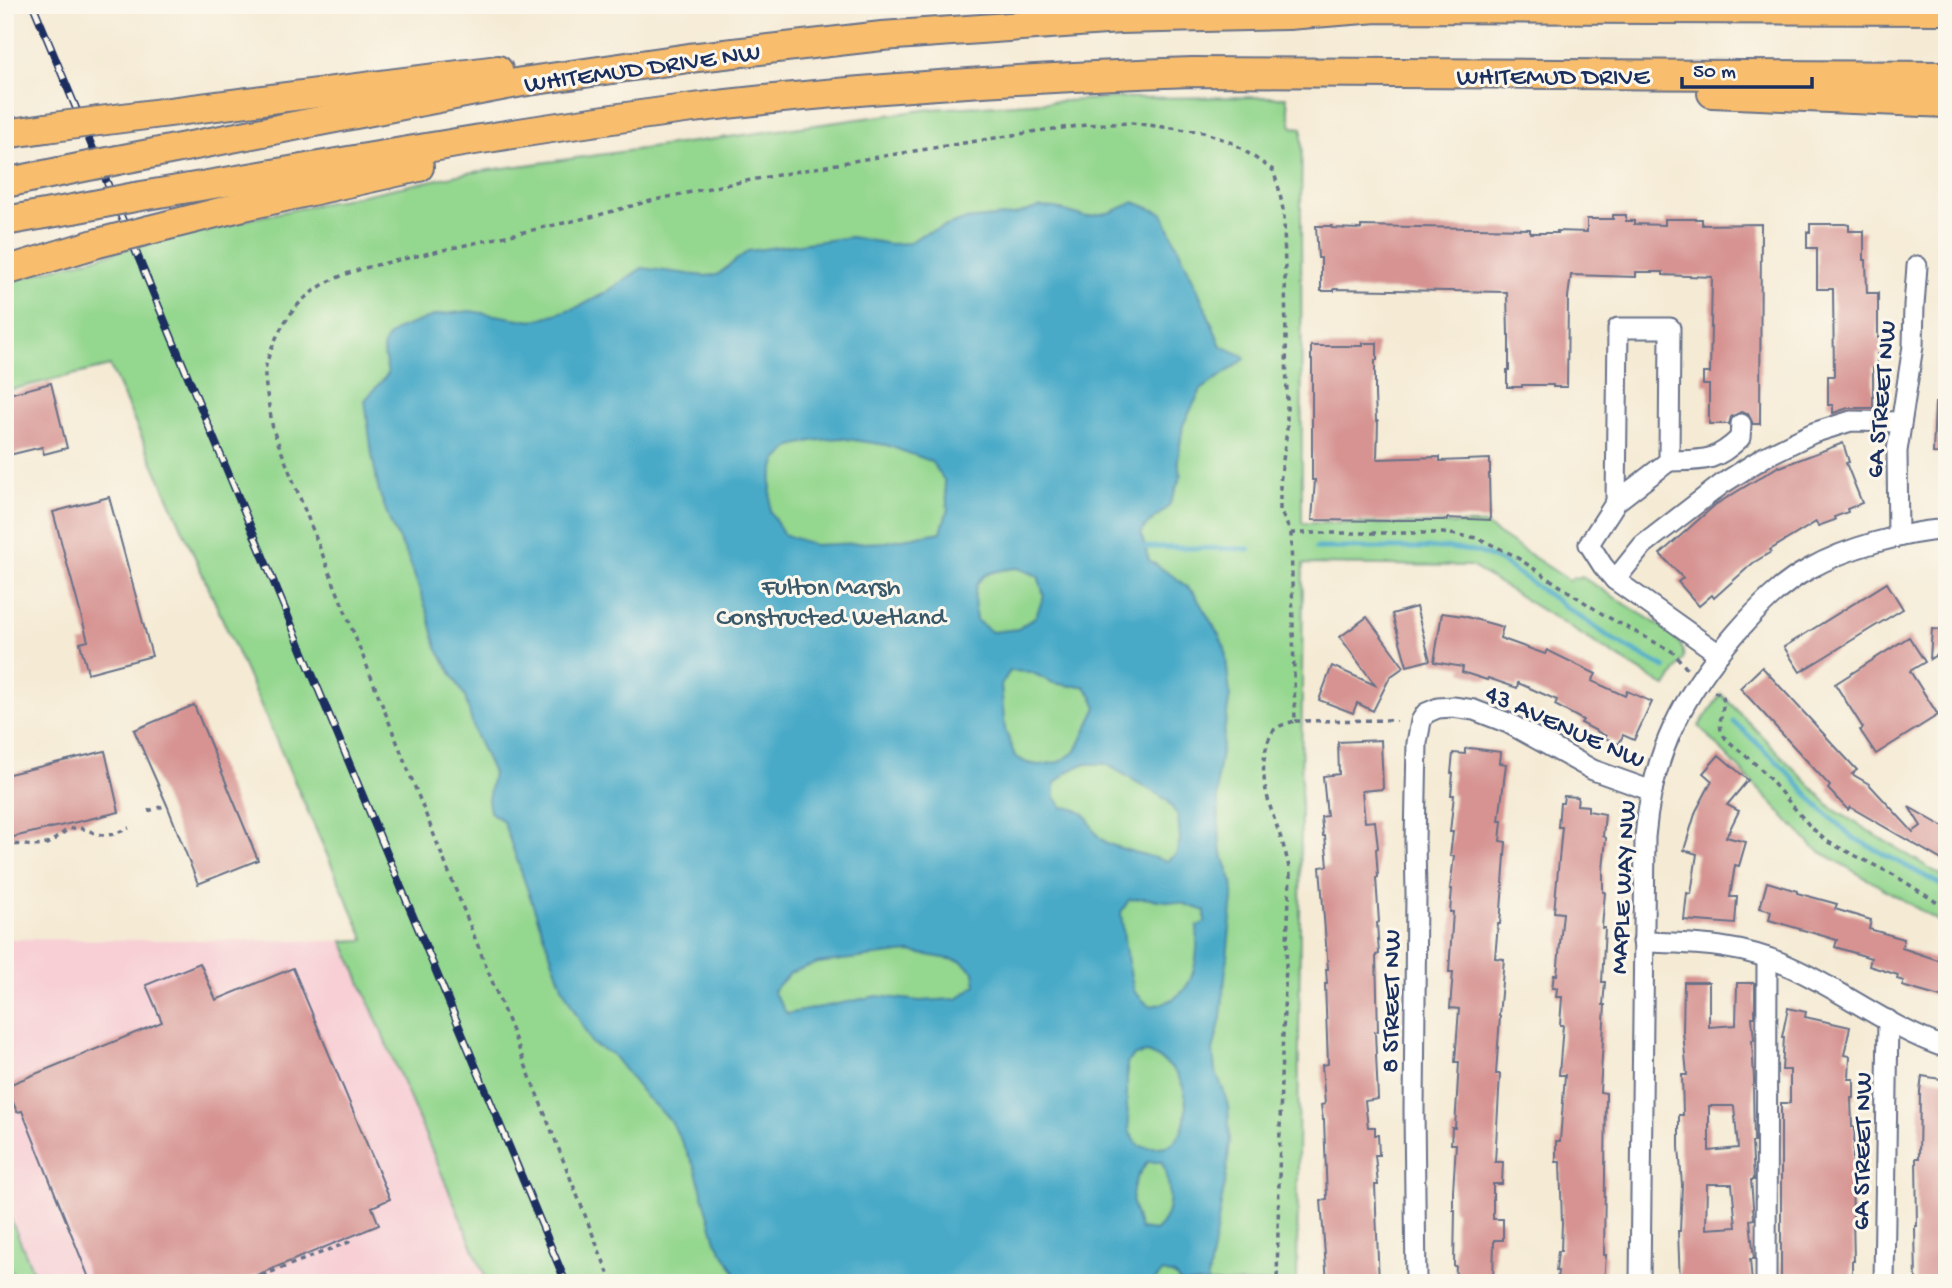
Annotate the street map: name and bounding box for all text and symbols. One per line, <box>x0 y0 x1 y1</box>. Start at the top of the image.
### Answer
street label: WHITEMUD DRIVE NW <box>522 39 763 102</box>
scale bar <box>1682 46 1812 90</box>
text: 50 m <box>1693 61 1736 86</box>
street label: WHITEMUD DRIVE <box>1456 64 1650 95</box>
street label: 6A STREET NW <box>1861 319 1906 479</box>
park label: Fulton Marsh Constructed Wetland <box>716 574 948 635</box>
street label: 43 AVENUE NW <box>1480 680 1649 778</box>
street label: MAPLE WAY NW <box>1605 799 1646 975</box>
street label: 8 STREET NW <box>1377 929 1410 1073</box>
street label: 6A STREET NW <box>1848 1072 1881 1230</box>

